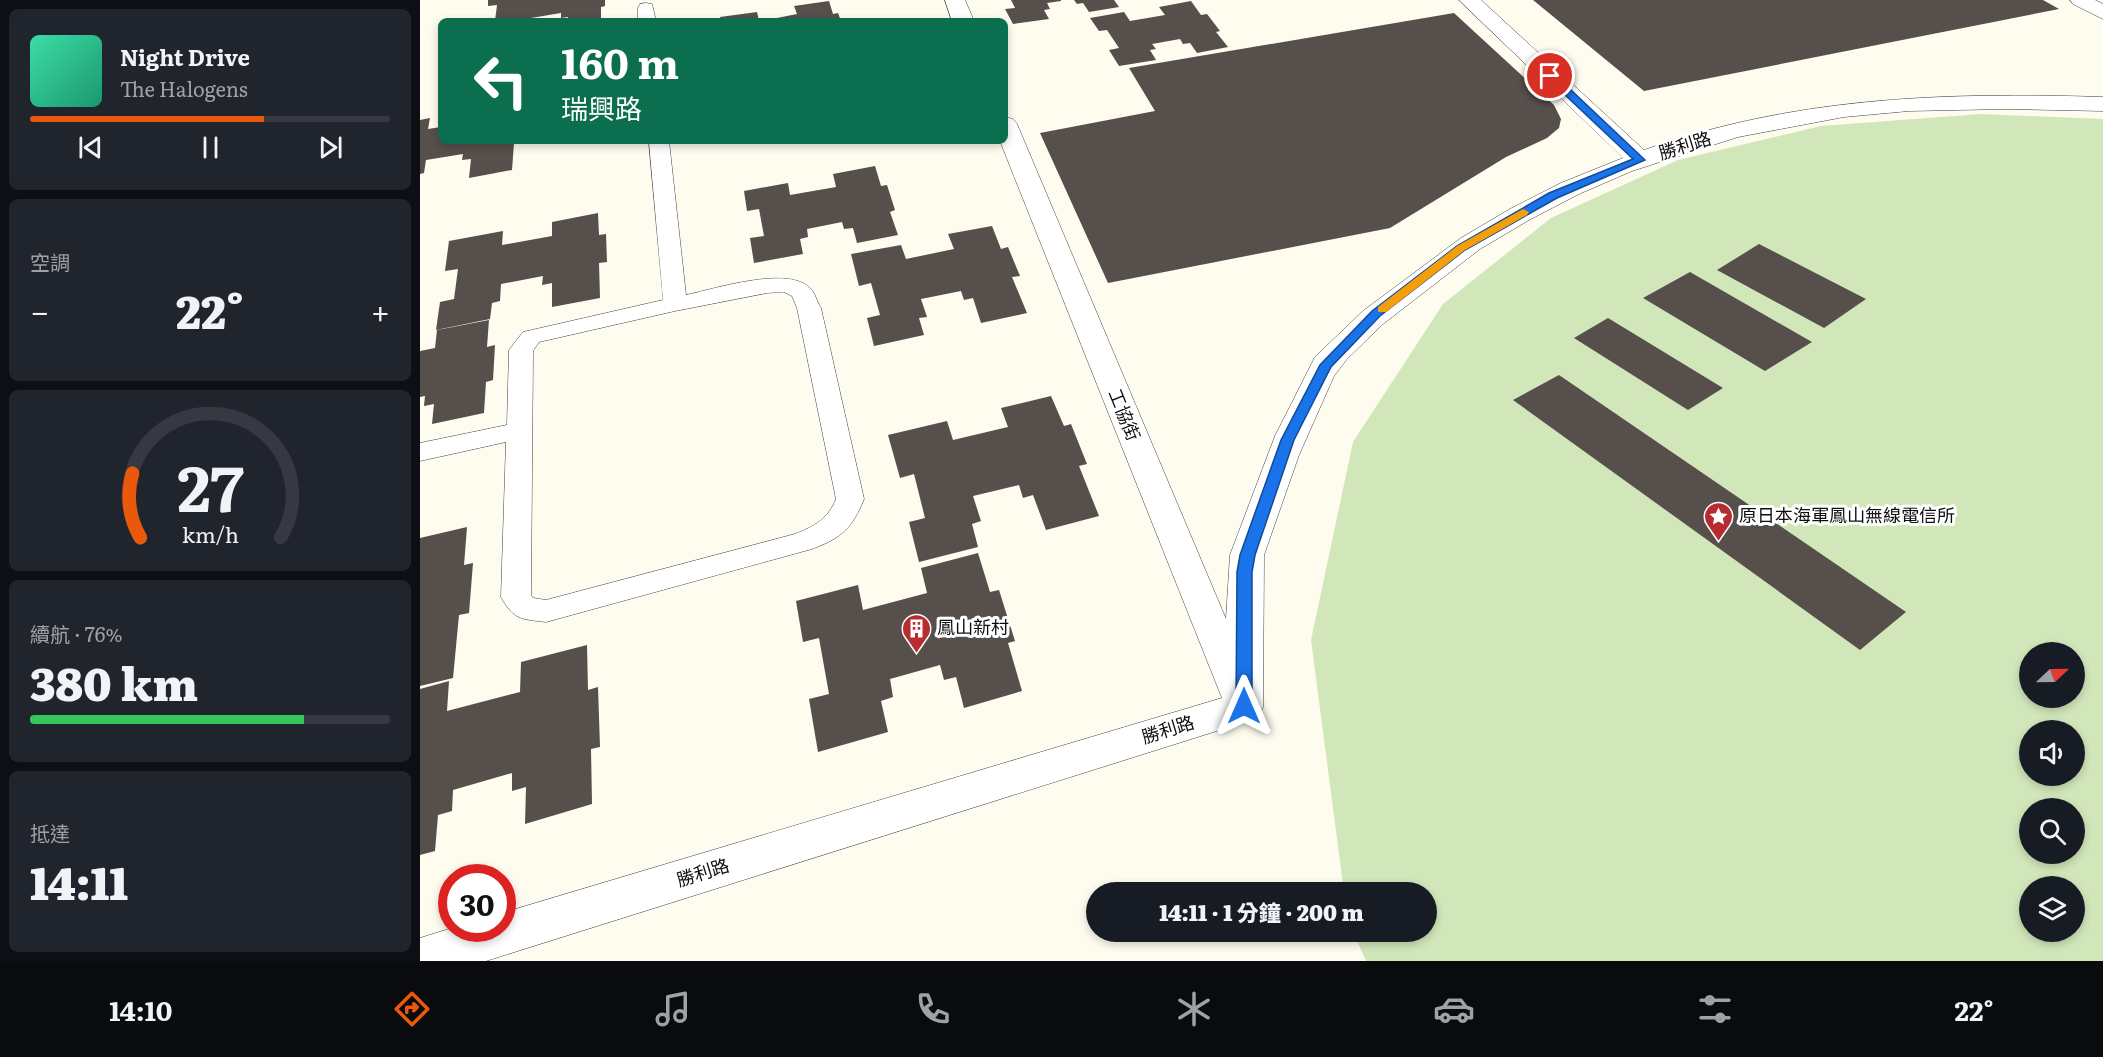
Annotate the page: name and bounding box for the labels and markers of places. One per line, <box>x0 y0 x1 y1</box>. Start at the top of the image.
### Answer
pin <box>1524 50 1575 101</box>
place icon: 原日本海軍鳳山無線電信所 <box>1702 500 1734 542</box>
place label: 原日本海軍鳳山無線電信所 <box>1739 501 1955 528</box>
building icon: 鳳山新村 <box>900 612 932 654</box>
place label: 鳳山新村 <box>937 613 1009 640</box>

